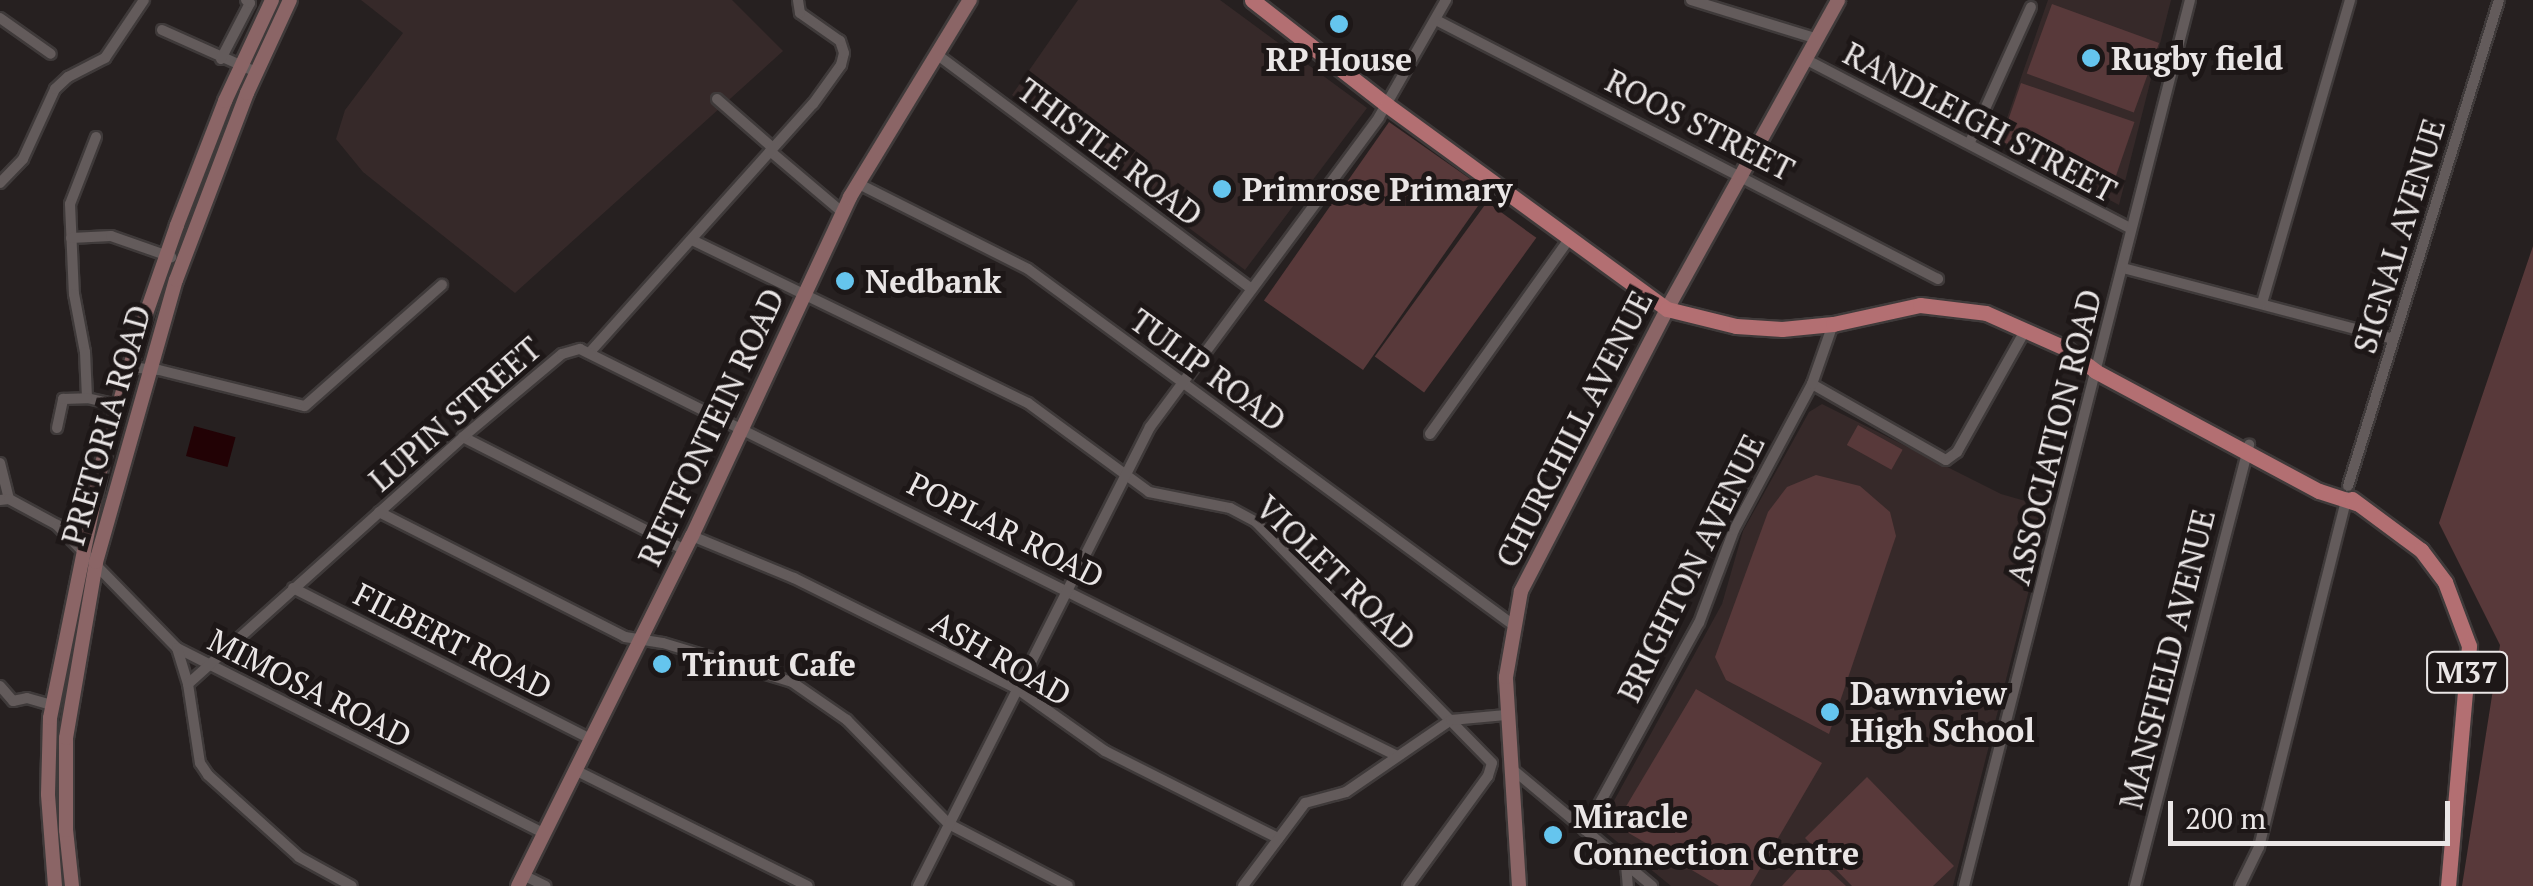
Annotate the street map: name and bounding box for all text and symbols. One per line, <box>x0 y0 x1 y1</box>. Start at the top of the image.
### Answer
marker: RP House <box>1328 13 1350 35</box>
street label: RANDLEIGH STREET <box>1837 34 2123 210</box>
place label: Rugby field <box>2111 39 2283 77</box>
place label: RP House <box>1266 40 1412 78</box>
marker: Rugby field <box>2080 47 2102 69</box>
street label: ROOS STREET <box>1599 61 1801 189</box>
street label: THISTLE ROAD <box>1010 70 1210 234</box>
street label: SIGNAL AVENUE <box>2345 114 2453 358</box>
place label: Primrose Primary <box>1242 170 1512 208</box>
marker: Primrose Primary <box>1211 178 1233 200</box>
place label: Nedbank <box>865 262 1002 300</box>
marker: Nedbank <box>834 270 856 292</box>
street label: RIETFONTEIN ROAD <box>630 282 792 572</box>
street label: CHURCHILL AVENUE <box>1488 284 1660 574</box>
street label: ASSOCIATION ROAD <box>1999 285 2109 589</box>
street label: PRETORIA ROAD <box>53 301 159 549</box>
street label: TULIP ROAD <box>1123 301 1293 439</box>
street label: LUPIN STREET <box>361 329 549 499</box>
street label: BRIGHTON AVENUE <box>1609 428 1773 708</box>
street label: POPLAR ROAD <box>902 464 1110 596</box>
street label: VIOLET ROAD <box>1248 487 1424 659</box>
street label: MANSFIELD AVENUE <box>2111 505 2223 813</box>
street label: FILBERT ROAD <box>348 575 558 707</box>
street label: ASH ROAD <box>924 602 1078 714</box>
street label: MIMOSA ROAD <box>202 620 418 756</box>
place label: Trinut Cafe <box>682 645 856 683</box>
road number: M37 <box>2424 647 2510 697</box>
marker: Trinut Cafe <box>651 653 673 675</box>
place label: Dawnview High School <box>1850 675 2035 750</box>
marker: Dawnview High School <box>1819 701 1841 723</box>
scale bar <box>2173 781 2456 843</box>
place label: Miracle Connection Centre <box>1573 798 1859 873</box>
text: 200 m <box>2185 798 2266 838</box>
marker: Miracle Connection Centre <box>1542 824 1564 846</box>

